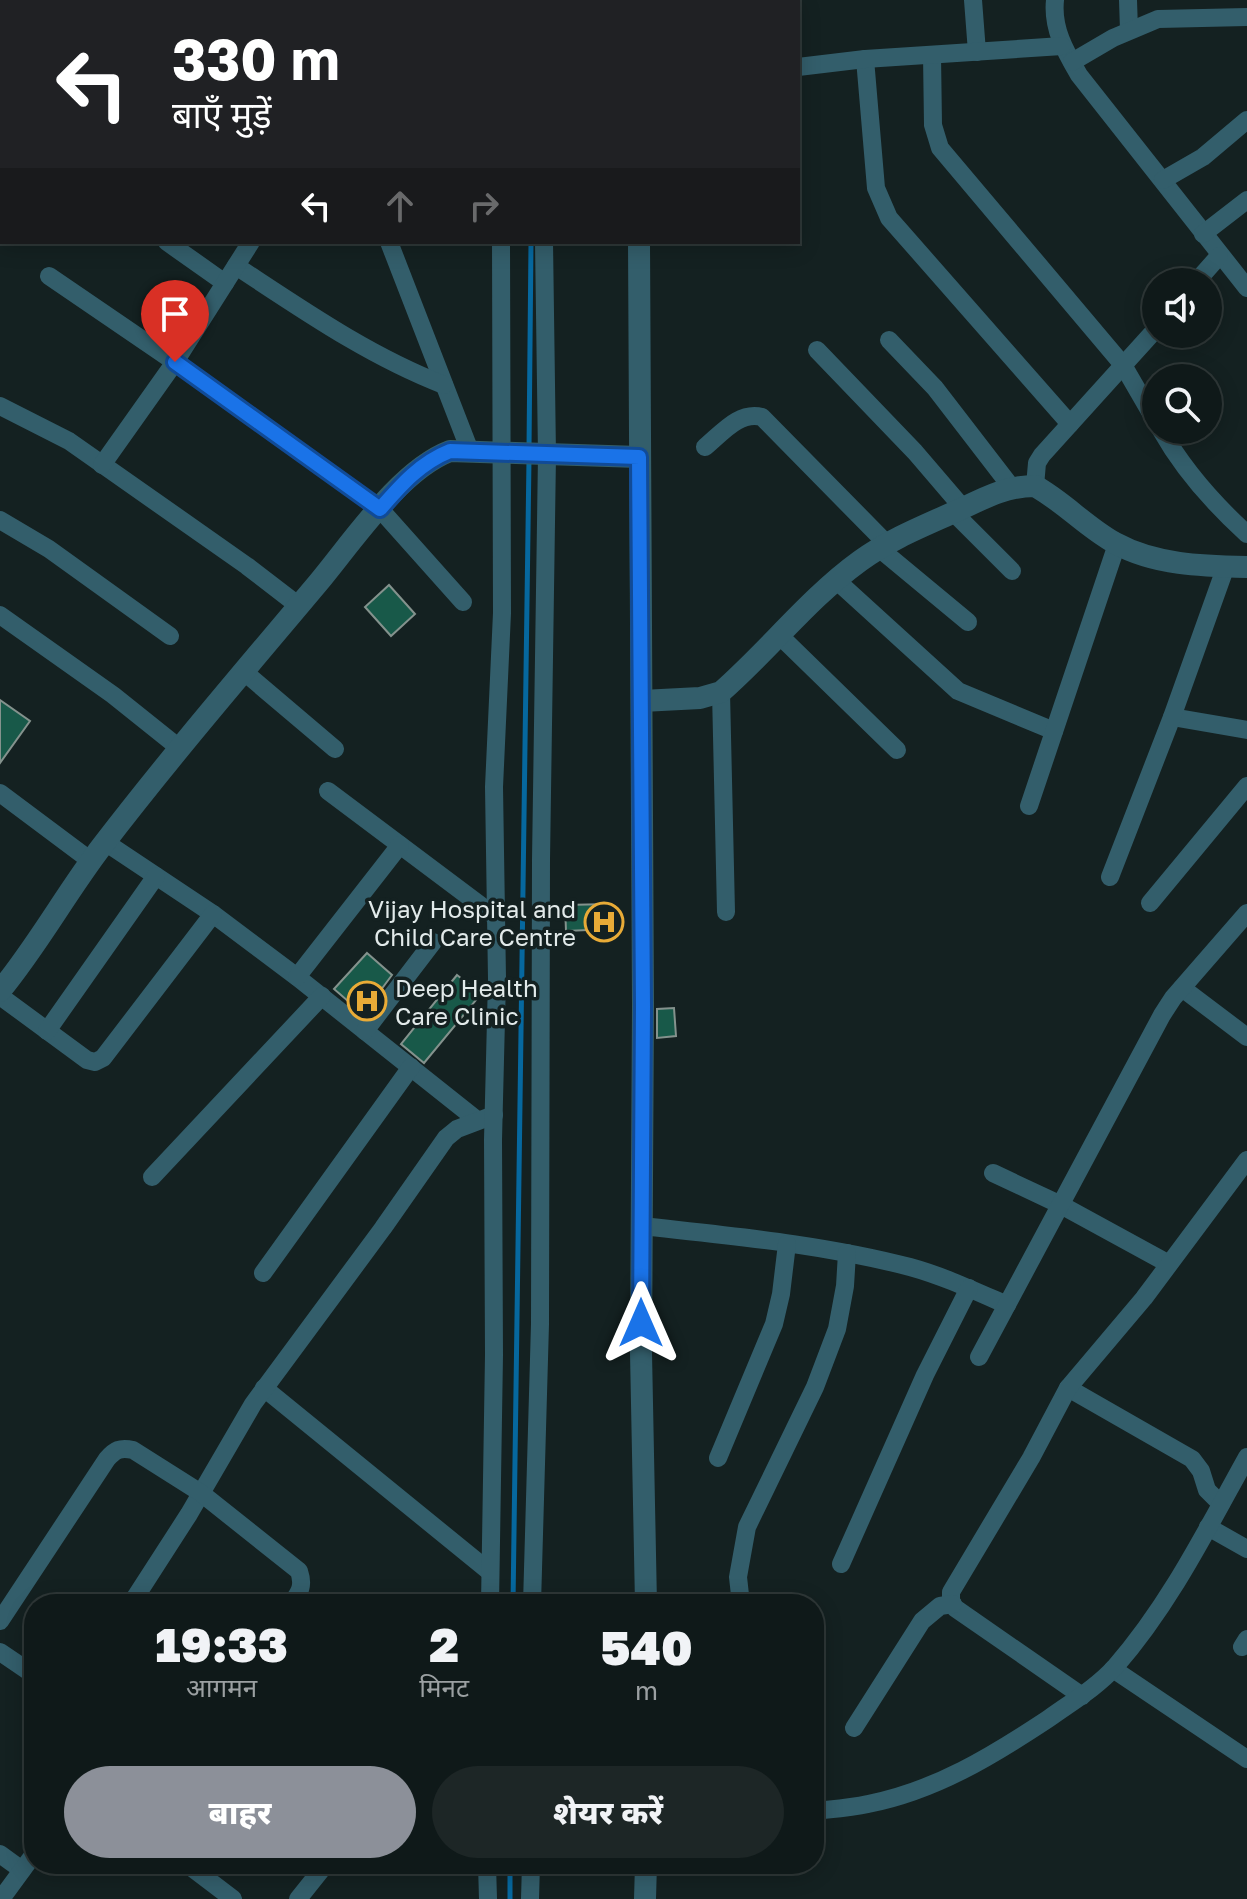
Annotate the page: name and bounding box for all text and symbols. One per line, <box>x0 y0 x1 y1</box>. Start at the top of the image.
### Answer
text: 330 m <box>172 25 340 92</box>
icon: left <box>40 32 144 136</box>
text: बाएँ मुड़ें <box>172 93 272 136</box>
icon: left <box>294 184 338 228</box>
icon: ahead <box>378 184 422 228</box>
icon: right <box>462 184 506 228</box>
map controls <box>1142 268 1222 444</box>
button: sound <box>1142 268 1222 348</box>
pin <box>141 280 209 362</box>
icon: arrive <box>153 292 197 336</box>
button: search <box>1142 364 1222 444</box>
place label: Vijay Hospital and Child Care Centre <box>368 894 576 951</box>
hospital icon: Vijay Hospital and Child Care Centre <box>583 901 625 943</box>
place label: Deep Health Care Clinic <box>395 973 538 1030</box>
hospital icon: Deep Health Care Clinic <box>346 980 388 1022</box>
position arrow <box>599 1281 683 1365</box>
text: 19:33 <box>155 1615 288 1673</box>
text: 2 <box>429 1615 459 1673</box>
text: 540 <box>600 1618 693 1676</box>
text: आगमन <box>186 1672 257 1703</box>
text: मिनट <box>419 1672 469 1703</box>
text: m <box>635 1675 658 1706</box>
button: बाहर <box>64 1766 416 1858</box>
button: शेयर करें <box>432 1766 784 1858</box>

